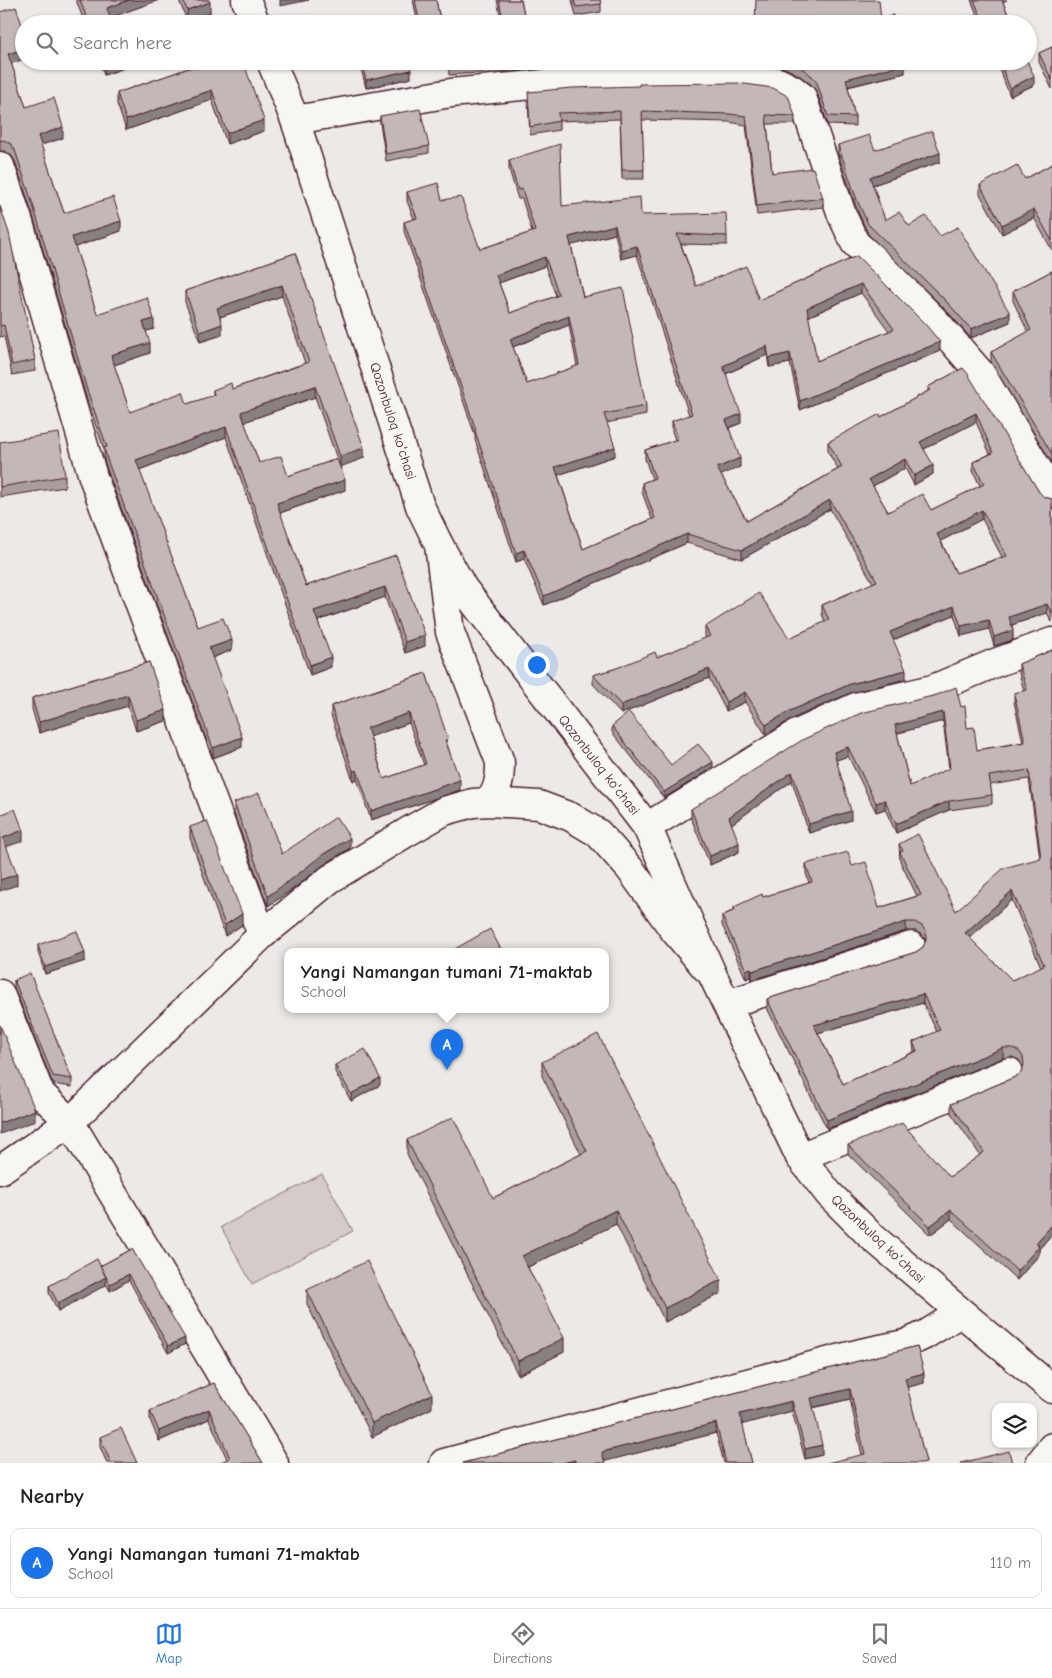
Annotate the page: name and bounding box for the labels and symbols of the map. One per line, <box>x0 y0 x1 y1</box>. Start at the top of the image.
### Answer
street label: Qozonbuloq koʻchasi <box>366 360 420 482</box>
your location <box>524 652 550 678</box>
street label: Qozonbuloq koʻchasi <box>555 712 643 818</box>
pin: A <box>431 1029 463 1070</box>
street label: Qozonbuloq koʻchasi <box>827 1191 929 1287</box>

